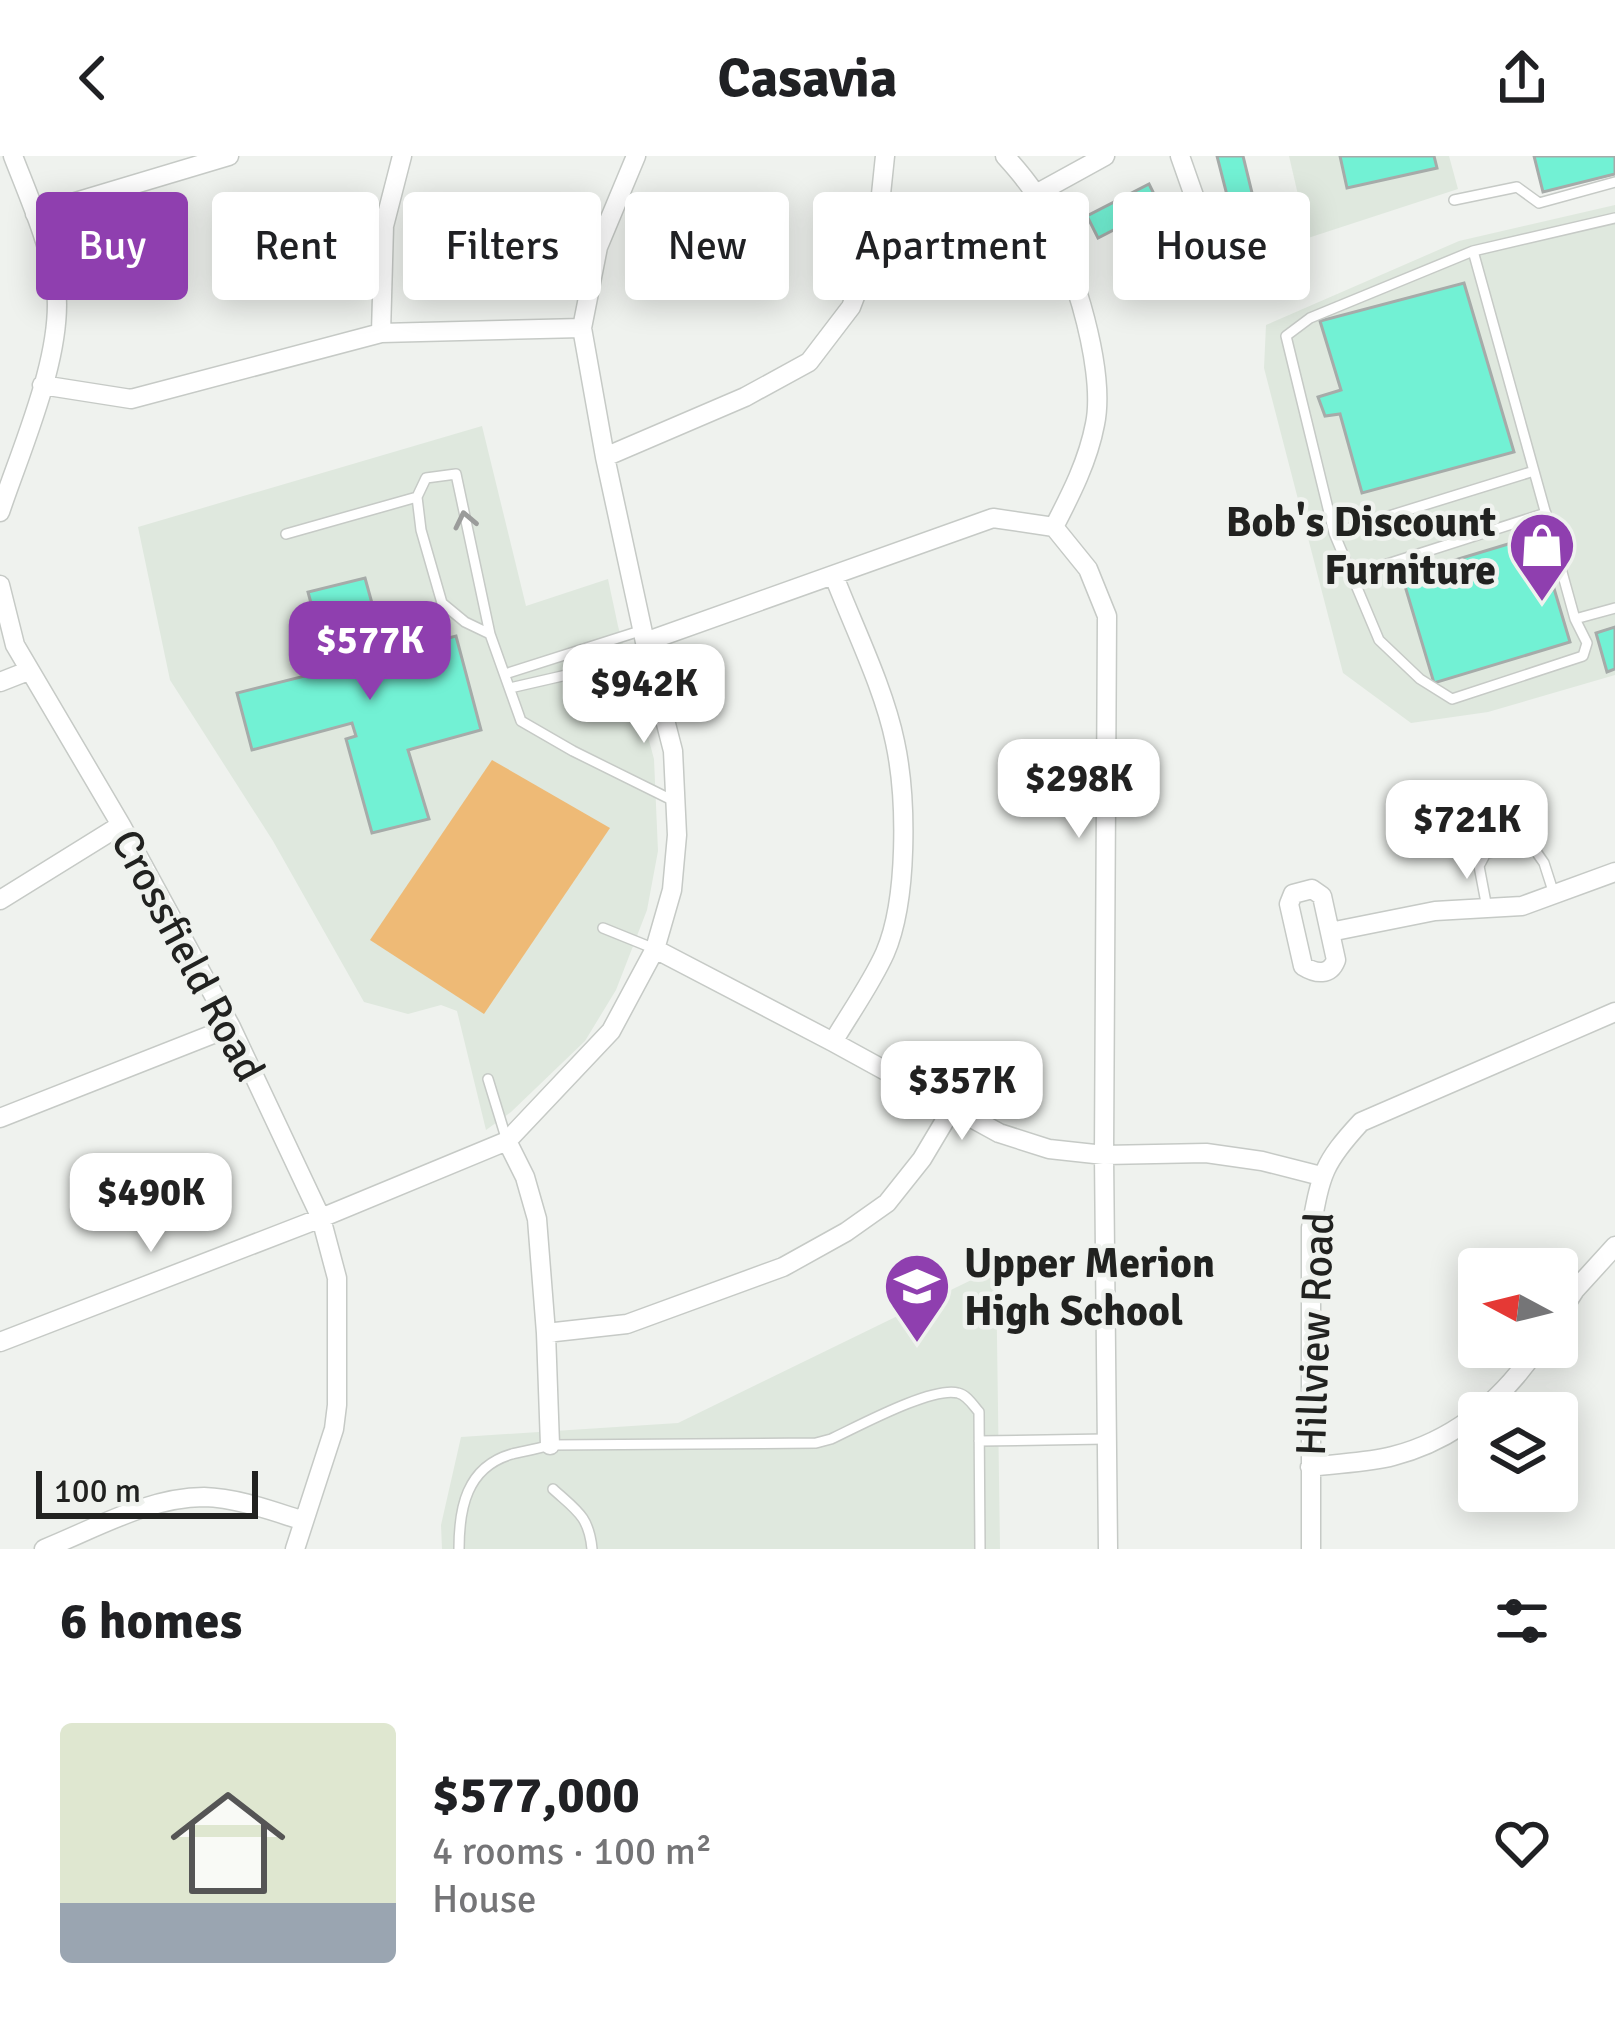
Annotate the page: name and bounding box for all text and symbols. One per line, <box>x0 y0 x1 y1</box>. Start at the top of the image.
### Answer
icon: back <box>60 45 126 111</box>
text: Casavia <box>718 45 897 112</box>
icon: share <box>1489 45 1555 111</box>
chip: Buy <box>36 192 188 300</box>
chip: Rent <box>212 192 379 300</box>
chip: Filters <box>403 192 601 300</box>
chip: New <box>625 192 789 300</box>
chip: Apartment <box>813 192 1089 300</box>
chip: House <box>1113 192 1310 300</box>
place label: Bob's Discount Furniture <box>1226 497 1496 596</box>
one-way arrow <box>454 510 479 530</box>
shop icon: Bob's Discount Furniture <box>1507 510 1577 604</box>
pin: $577K <box>286 601 454 703</box>
text: $577K <box>316 616 424 664</box>
pin: $942K <box>560 644 728 746</box>
text: $942K <box>590 659 698 707</box>
pin: $298K <box>995 739 1163 841</box>
text: $298K <box>1025 754 1133 802</box>
pin: $721K <box>1383 780 1551 882</box>
text: $721K <box>1413 795 1521 843</box>
street label: Crossfield Road <box>100 821 275 1090</box>
pin: $357K <box>878 1041 1046 1143</box>
text: $357K <box>908 1056 1016 1104</box>
pin: $490K <box>67 1153 235 1255</box>
text: $490K <box>97 1168 205 1216</box>
street label: Hillview Road <box>1286 1212 1345 1457</box>
place label: Upper Merion High School <box>964 1238 1215 1337</box>
north arrow <box>1458 1248 1578 1368</box>
map controls <box>1458 1248 1578 1512</box>
school or university icon: Upper Merion High School <box>882 1251 952 1345</box>
button: layers <box>1458 1392 1578 1512</box>
scale bar <box>36 1465 258 1518</box>
text: 100 m <box>54 1471 141 1512</box>
icon: filters <box>1489 1588 1555 1654</box>
text: 6 homes <box>60 1590 242 1653</box>
text: $577,000 <box>432 1764 640 1827</box>
icon: home <box>156 1771 300 1915</box>
icon: heart <box>1489 1810 1555 1876</box>
text: 4 rooms · 100 m² <box>432 1827 712 1875</box>
text: House <box>432 1875 537 1923</box>

